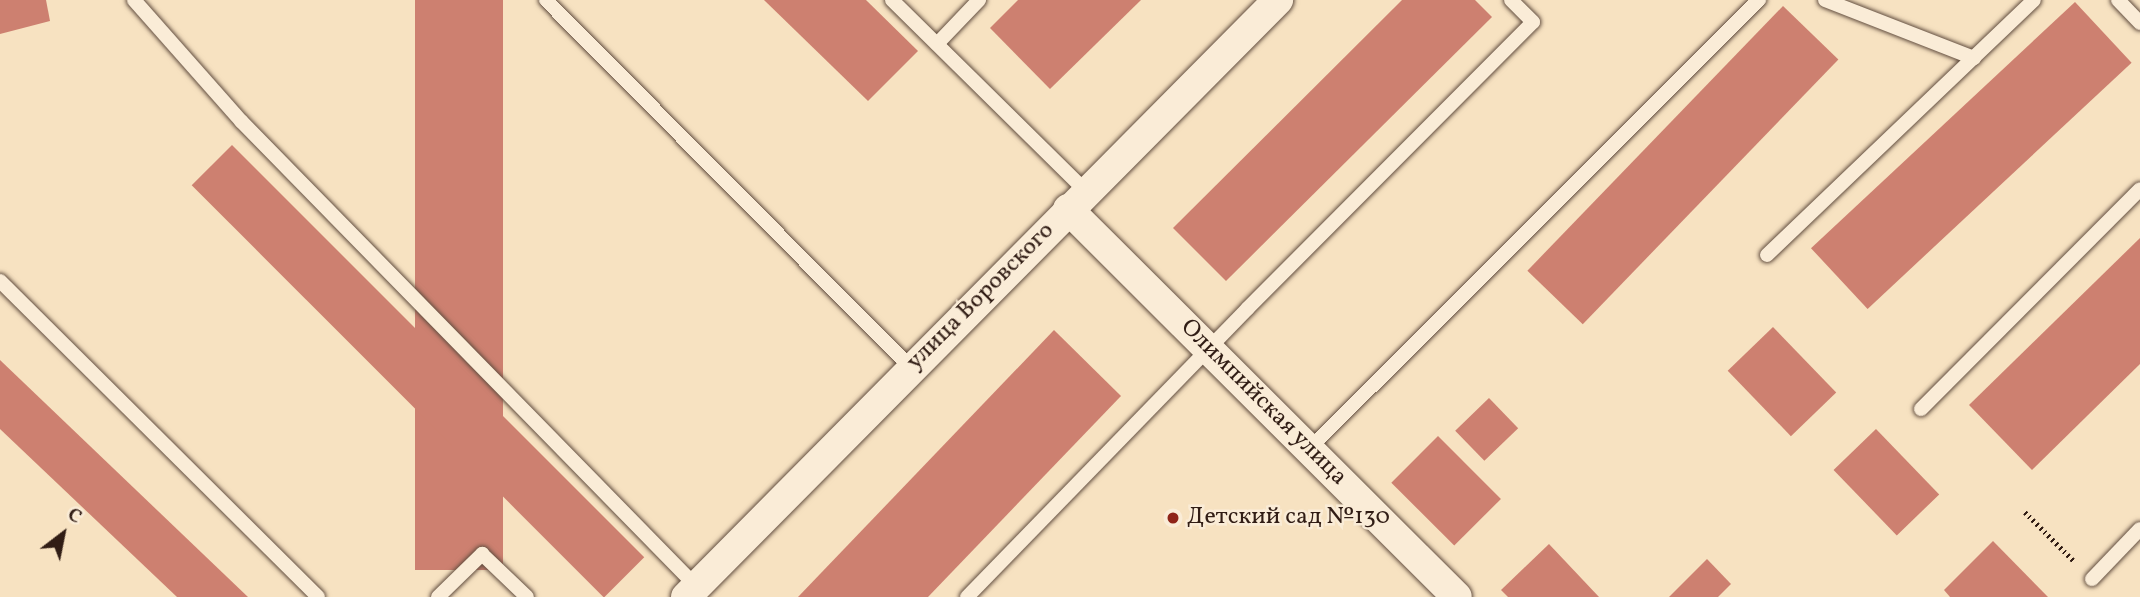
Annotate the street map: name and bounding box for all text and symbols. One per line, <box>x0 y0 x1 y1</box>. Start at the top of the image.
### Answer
street label: улица Воровского <box>901 217 1061 377</box>
street label: Олимпийская улица <box>1173 313 1353 493</box>
north arrow <box>28 499 98 569</box>
text: С <box>62 502 86 530</box>
place label: Детский сад №130 <box>1187 504 1390 532</box>
marker: Детский сад №130 <box>1165 510 1181 526</box>

